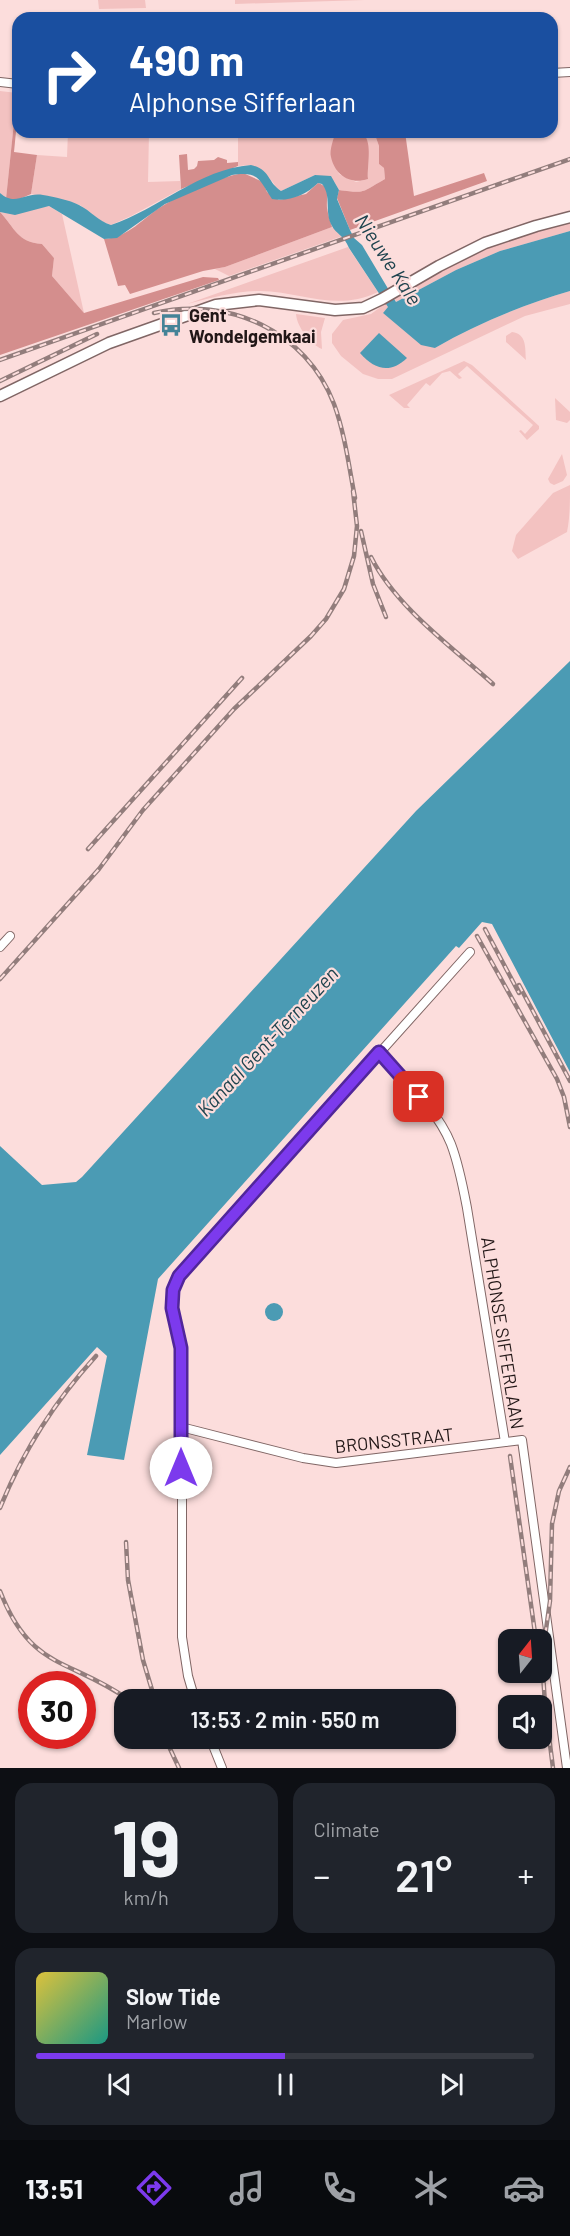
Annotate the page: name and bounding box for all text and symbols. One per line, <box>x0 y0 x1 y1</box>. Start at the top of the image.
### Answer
text: 490 m <box>129 34 244 84</box>
icon: right <box>30 36 108 114</box>
text: Alphonse Sifferlaan <box>129 85 356 117</box>
water label: Nieuwe Kale <box>351 209 427 309</box>
place label: Gent Wondelgemkaai <box>189 304 316 347</box>
bus stop icon: Gent Wondelgemkaai <box>158 312 184 338</box>
water label: Kanaal Gent-Terneuzen <box>191 961 343 1121</box>
pin <box>393 1071 444 1122</box>
icon: arrive <box>402 1080 435 1113</box>
street label: ALPHONSE SIFFERLAAN <box>477 1235 529 1431</box>
street label: BRONSSTRAAT <box>334 1423 454 1457</box>
position arrow <box>149 1436 213 1500</box>
north arrow <box>498 1629 552 1683</box>
map controls <box>498 1629 552 1749</box>
speed limit sign: 30 <box>18 1671 96 1749</box>
button: sound <box>498 1695 552 1749</box>
text: 13:53 · 2 min · 550 m <box>191 1706 379 1732</box>
text: 19 <box>112 1799 181 1893</box>
text: Climate <box>314 1817 380 1841</box>
text: 21° <box>395 1847 452 1901</box>
text: − <box>314 1855 330 1895</box>
text: + <box>517 1855 534 1895</box>
text: km/h <box>124 1885 169 1909</box>
text: Slow Tide <box>126 1983 221 2009</box>
text: Marlow <box>126 2009 187 2033</box>
icon: previous <box>103 2068 136 2101</box>
icon: pause <box>269 2068 302 2101</box>
icon: next <box>435 2068 468 2101</box>
icon: directions <box>133 2167 175 2209</box>
icon: music <box>226 2167 268 2209</box>
icon: phone <box>318 2167 360 2209</box>
icon: climate <box>410 2167 452 2209</box>
icon: car <box>503 2167 545 2209</box>
text: 13:51 <box>25 2172 83 2204</box>

